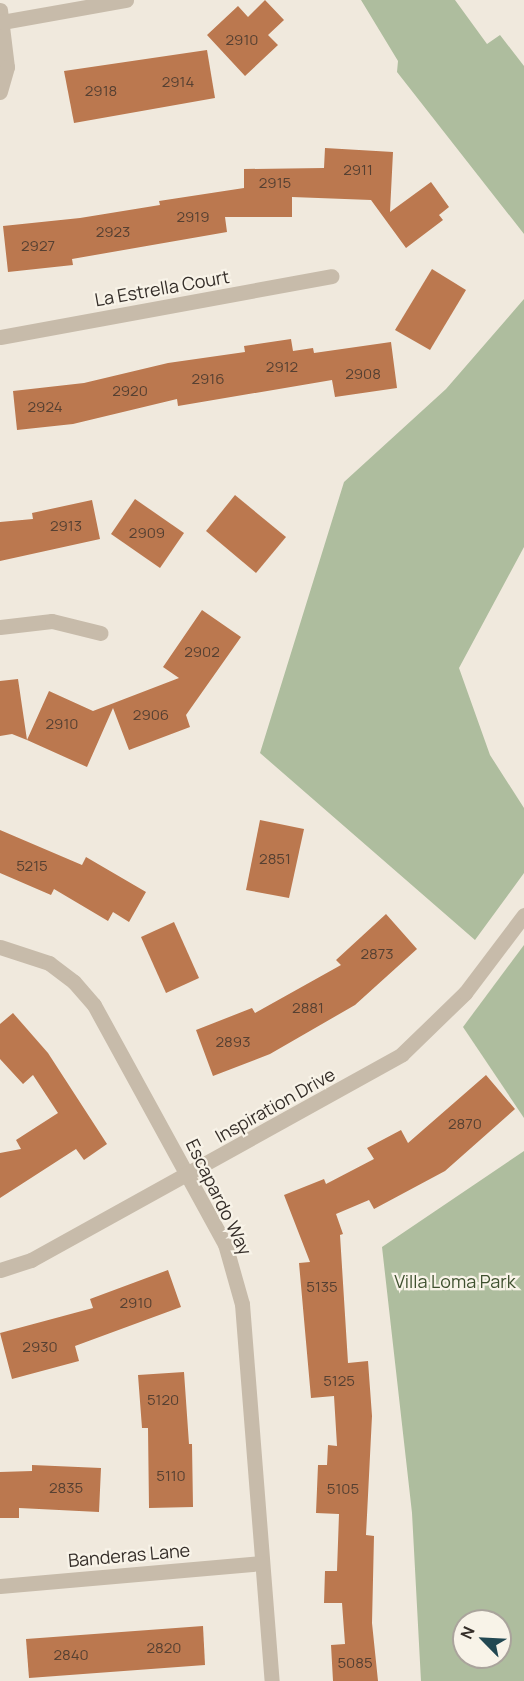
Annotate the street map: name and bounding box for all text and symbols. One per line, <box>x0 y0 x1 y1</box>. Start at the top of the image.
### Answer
house number: 2910 <box>226 31 258 49</box>
house number: 2914 <box>162 73 194 91</box>
house number: 2918 <box>85 82 117 100</box>
house number: 2911 <box>343 161 373 179</box>
house number: 2915 <box>259 174 291 192</box>
house number: 2919 <box>176 208 210 226</box>
house number: 2923 <box>96 223 130 241</box>
house number: 2927 <box>21 237 55 255</box>
street label: La Estrella Court <box>93 266 231 310</box>
house number: 2912 <box>266 358 298 376</box>
house number: 2908 <box>345 365 381 383</box>
house number: 2916 <box>191 370 225 388</box>
house number: 2920 <box>112 382 148 400</box>
house number: 2924 <box>28 398 62 416</box>
house number: 2913 <box>50 517 82 535</box>
house number: 2909 <box>129 524 165 542</box>
house number: 2902 <box>184 643 220 661</box>
house number: 2906 <box>133 706 169 724</box>
house number: 2910 <box>46 715 78 733</box>
house number: 2851 <box>259 850 291 868</box>
house number: 5215 <box>16 857 48 875</box>
house number: 2873 <box>360 945 394 963</box>
house number: 2881 <box>292 999 324 1017</box>
house number: 2893 <box>216 1033 250 1051</box>
street label: Inspiration Drive <box>211 1063 339 1147</box>
house number: 2870 <box>448 1115 482 1133</box>
street label: Escapardo Way <box>182 1135 256 1259</box>
park label: Villa Loma Park <box>394 1270 516 1292</box>
house number: 5135 <box>306 1278 338 1296</box>
house number: 2910 <box>120 1294 152 1312</box>
house number: 2930 <box>22 1338 58 1356</box>
house number: 5125 <box>323 1372 355 1390</box>
house number: 5120 <box>147 1391 179 1409</box>
house number: 5110 <box>156 1467 186 1485</box>
house number: 2835 <box>49 1479 83 1497</box>
house number: 5105 <box>327 1480 359 1498</box>
street label: Banderas Lane <box>67 1539 191 1571</box>
north arrow <box>452 1609 512 1669</box>
text: N <box>455 1623 480 1642</box>
house number: 2820 <box>147 1639 181 1657</box>
house number: 2840 <box>53 1646 89 1664</box>
house number: 5085 <box>337 1654 373 1672</box>

